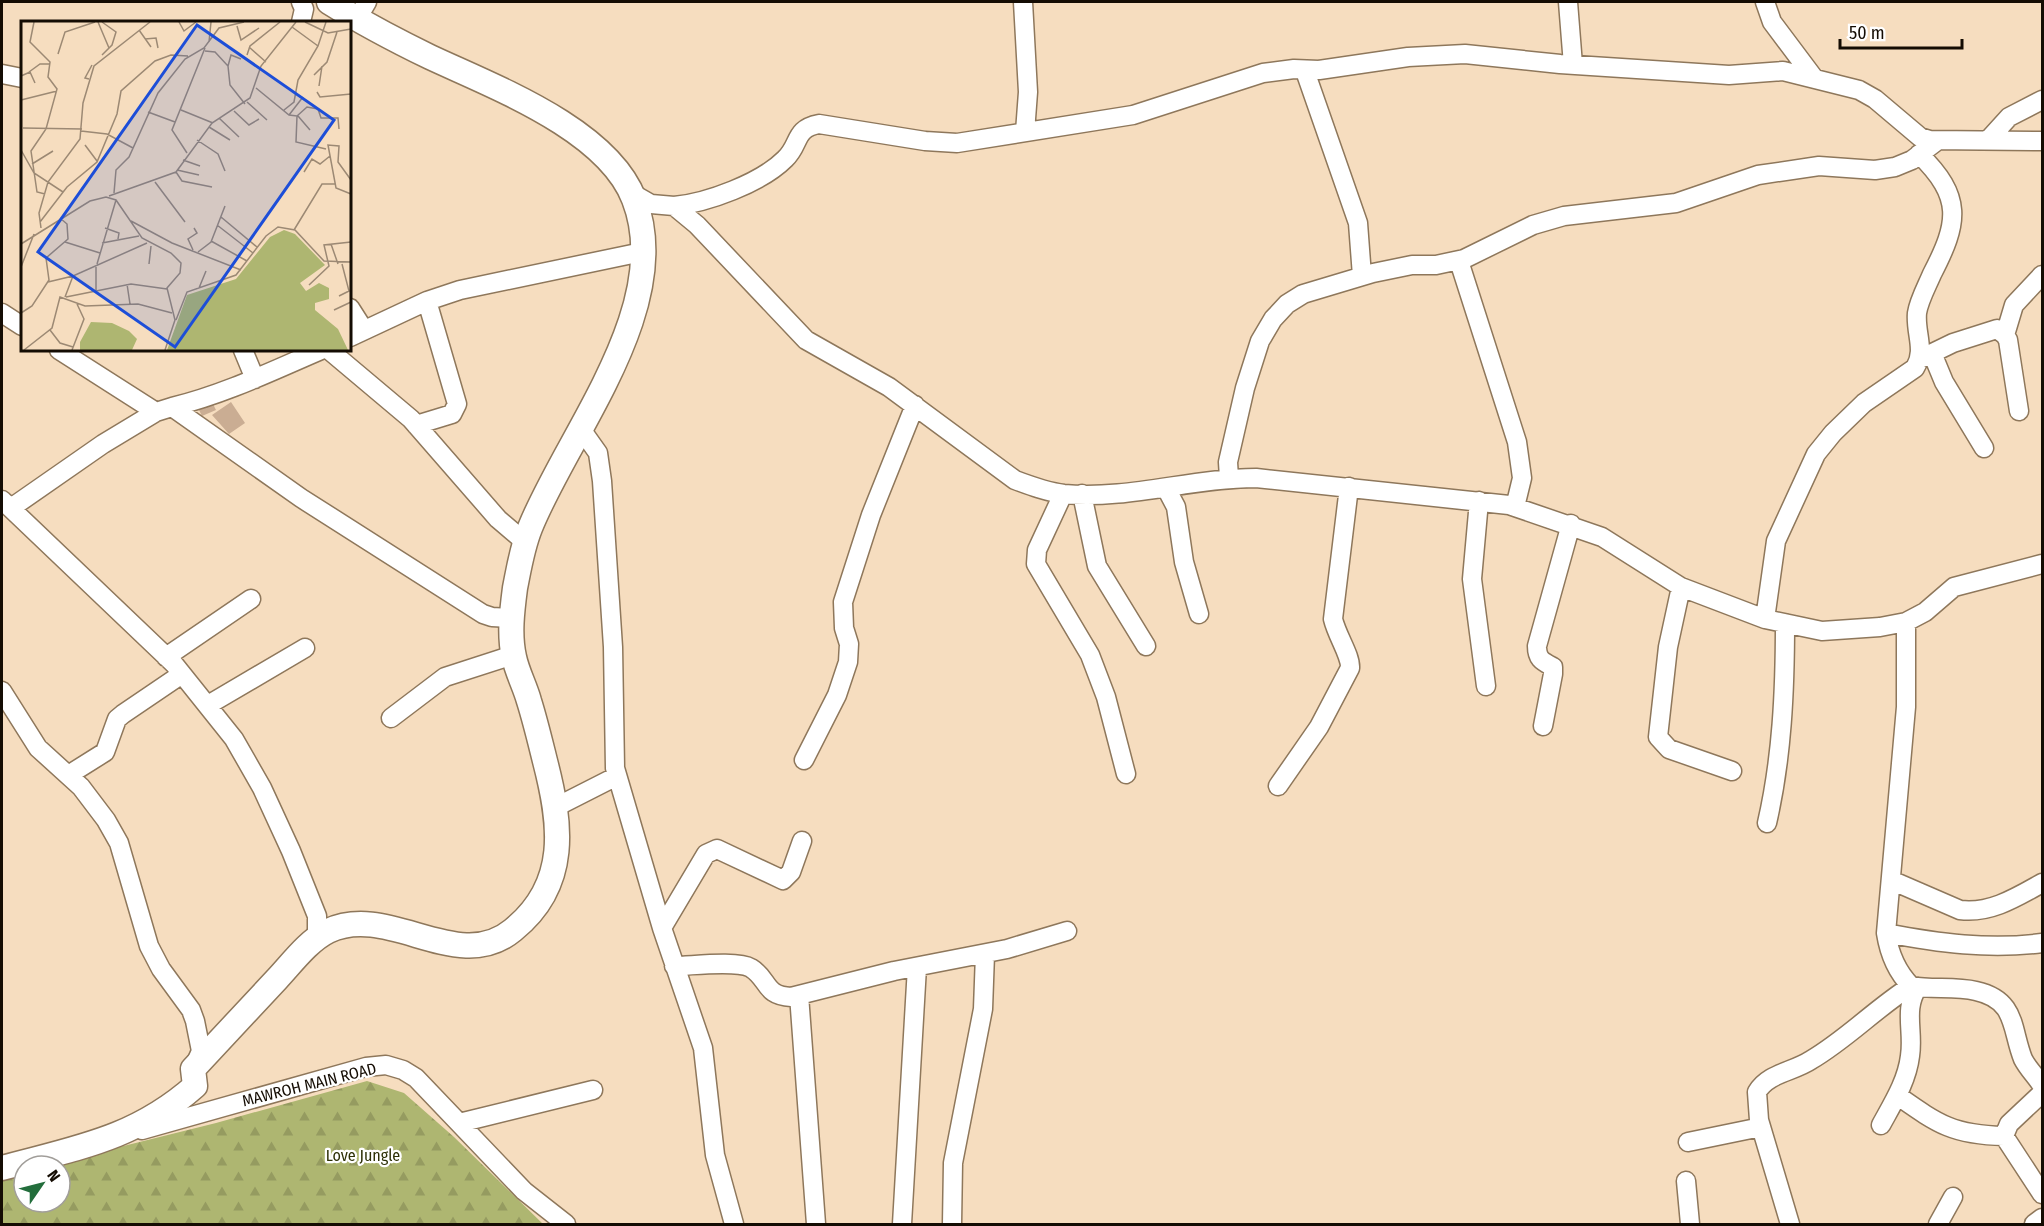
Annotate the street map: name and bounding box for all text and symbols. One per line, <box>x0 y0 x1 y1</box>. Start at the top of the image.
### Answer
scale bar <box>1840 12 1962 50</box>
inset map <box>21 21 351 351</box>
text: 50 m <box>1849 22 1885 44</box>
street label: MAWROH MAIN ROAD <box>240 1059 378 1110</box>
park label: Love Jungle <box>326 1146 400 1165</box>
north arrow <box>12 1154 72 1214</box>
text: N <box>43 1166 64 1185</box>

